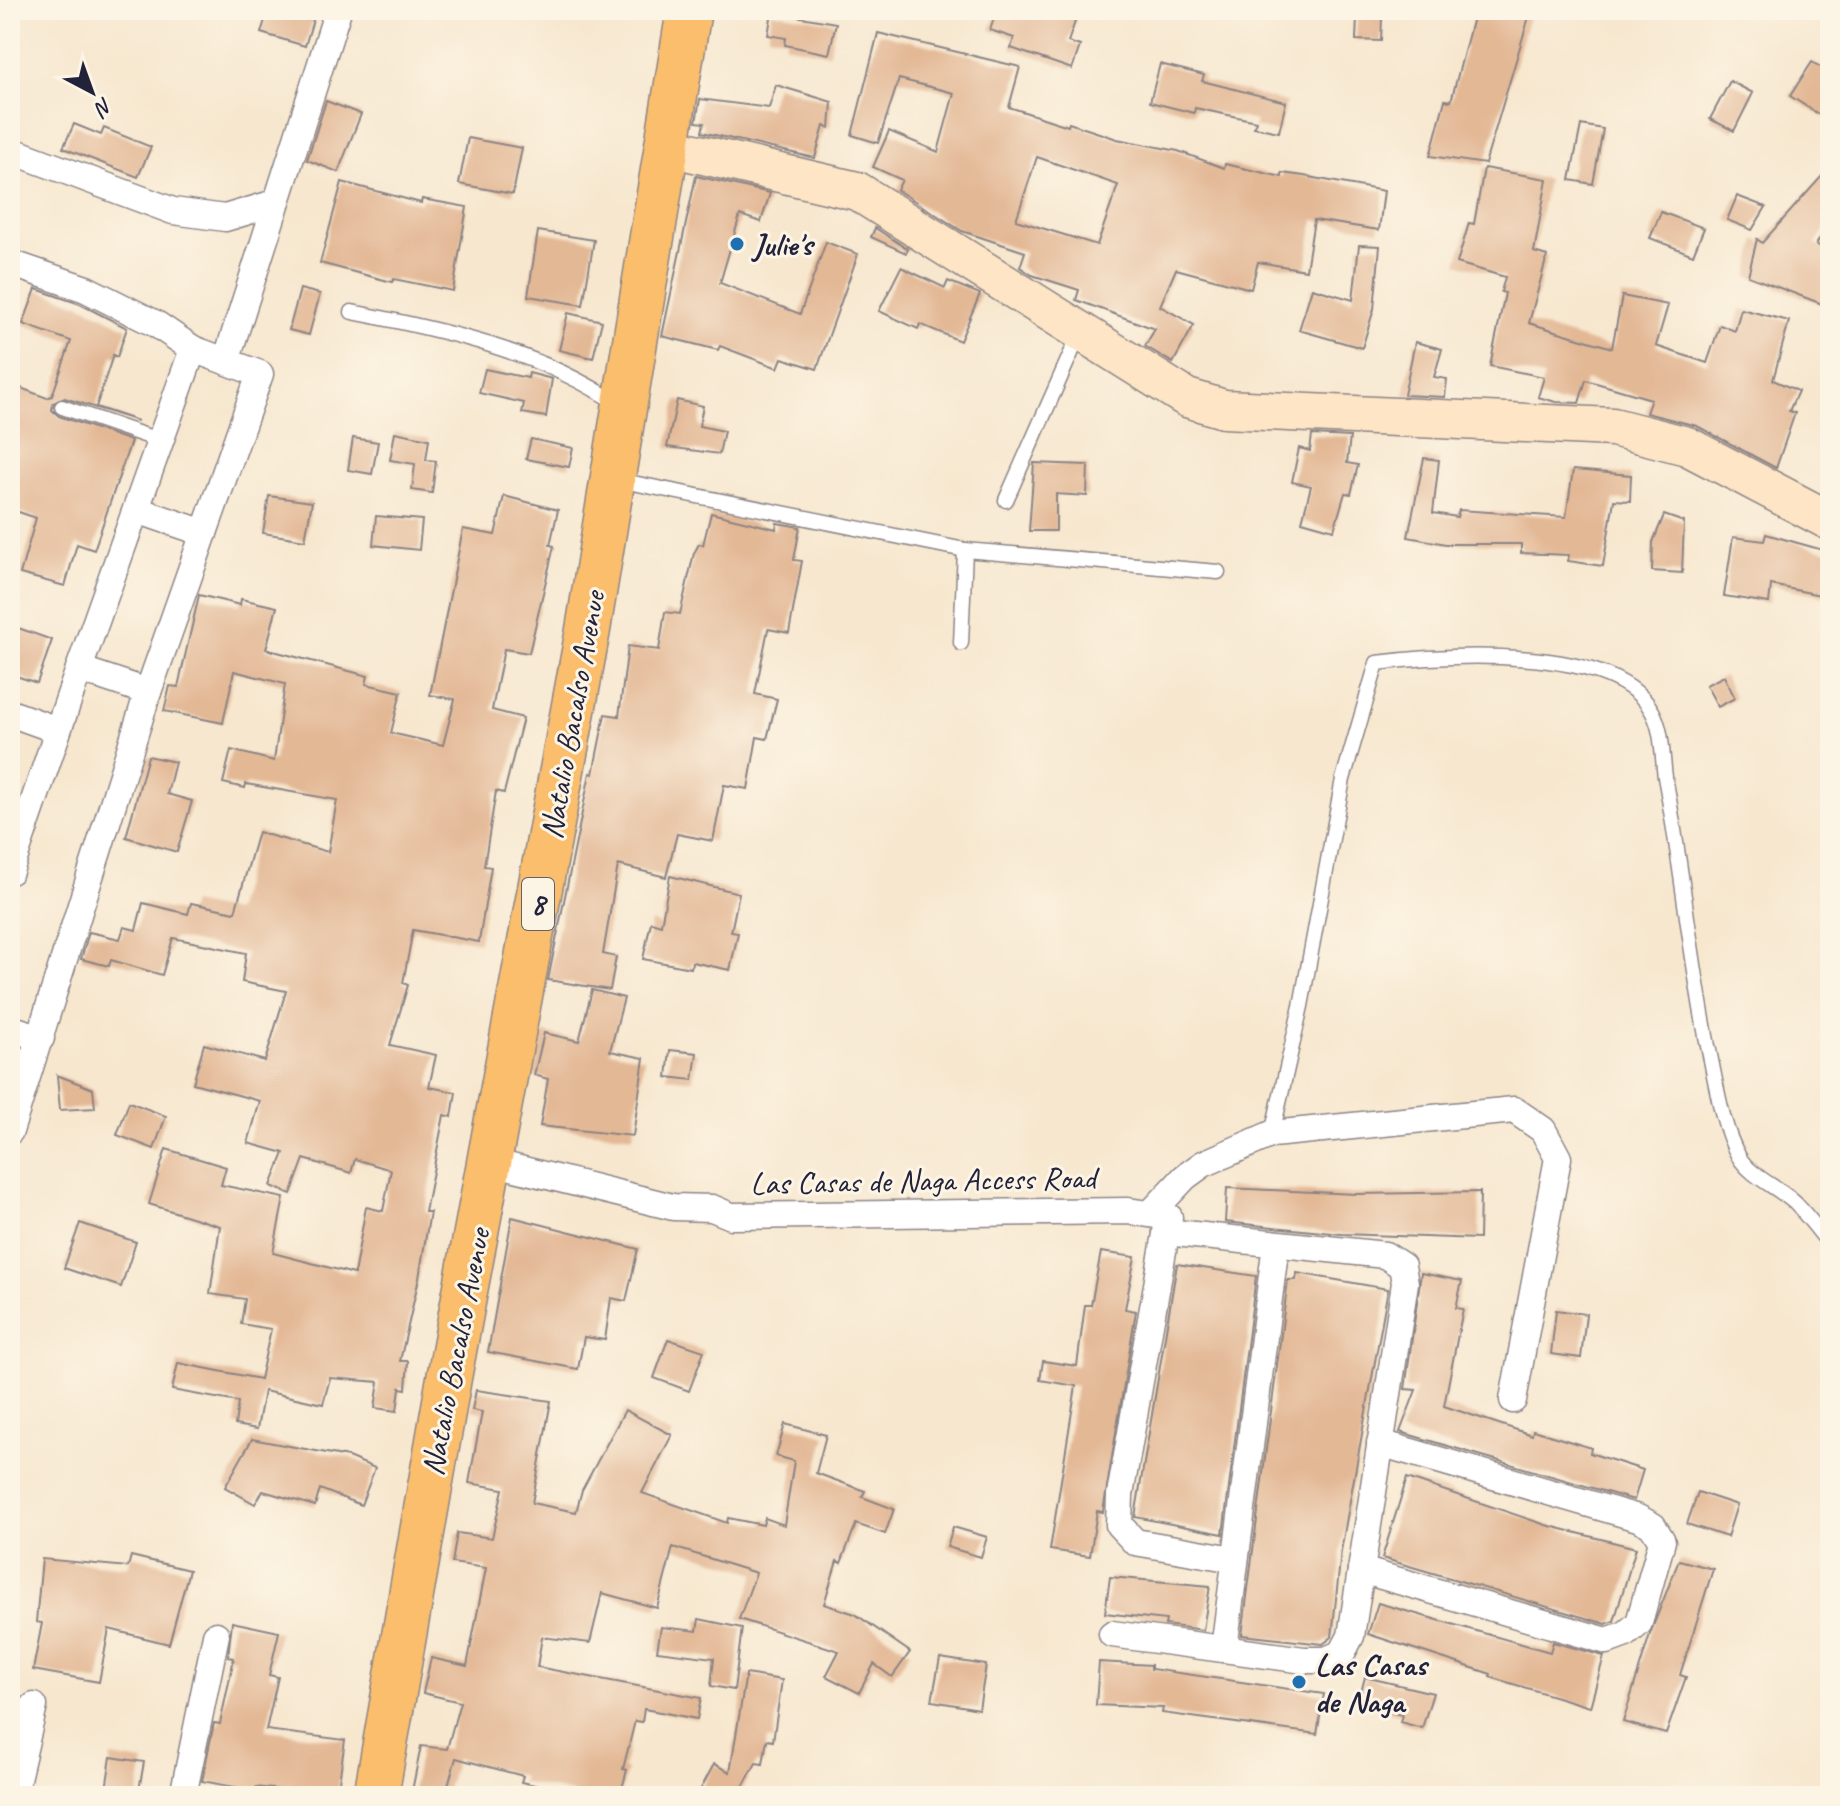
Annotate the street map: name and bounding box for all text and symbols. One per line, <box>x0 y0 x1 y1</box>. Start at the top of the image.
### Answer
north arrow <box>52 52 132 132</box>
text: N <box>88 91 119 124</box>
place label: Julie's <box>751 224 815 265</box>
marker: Julie's <box>728 235 746 253</box>
street label: Natalio Bacalso Avenue <box>531 586 615 842</box>
road number: 8 <box>522 878 554 930</box>
street label: Las Casas de Naga Access Road <box>750 1157 1100 1204</box>
street label: Natalio Bacalso Avenue <box>411 1223 500 1479</box>
place label: Las Casas de Naga <box>1315 1644 1429 1722</box>
marker: Las Casas de Naga <box>1290 1673 1308 1691</box>

